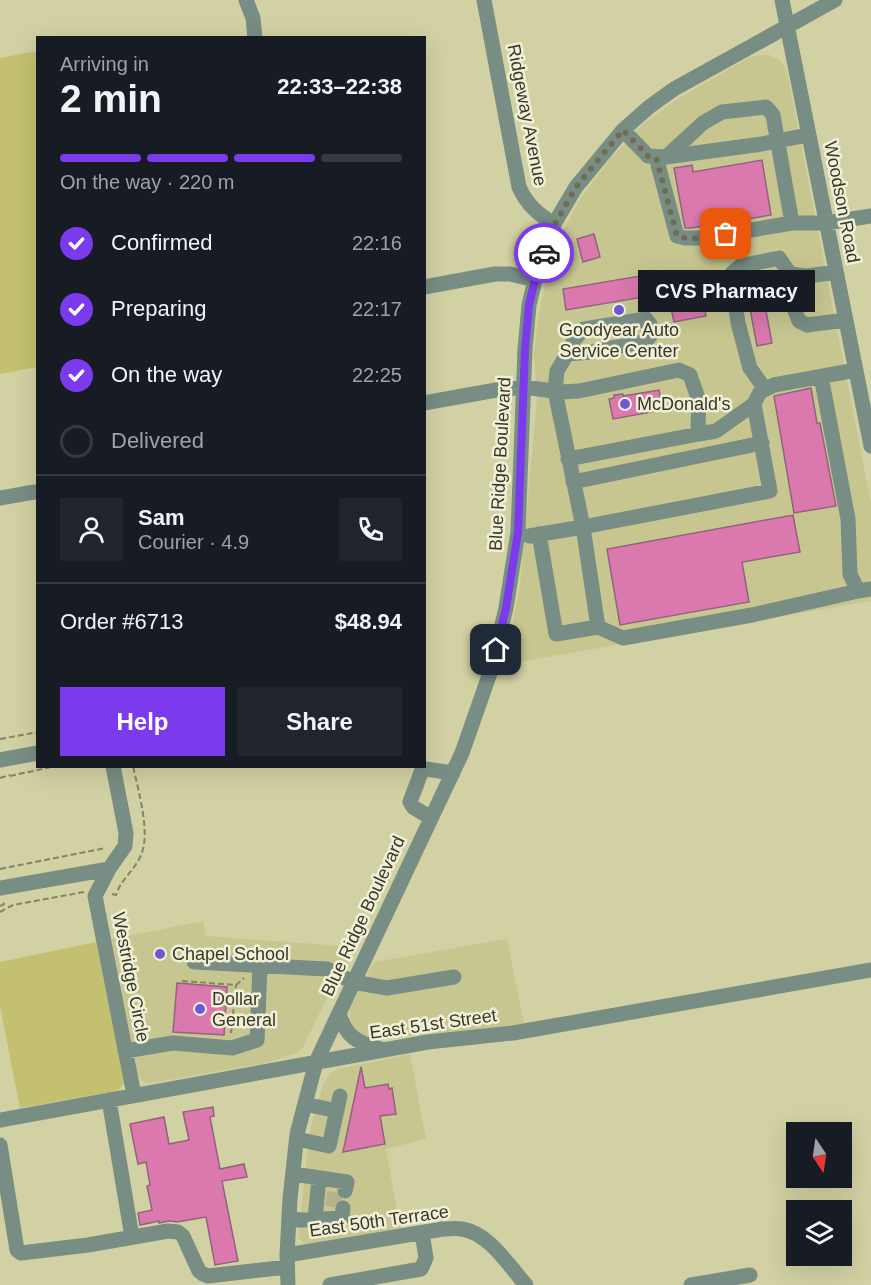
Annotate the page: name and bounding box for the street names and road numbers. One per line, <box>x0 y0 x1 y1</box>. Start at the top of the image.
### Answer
street label: Ridgeway Avenue <box>503 43 551 187</box>
street label: Woodson Road <box>820 139 864 265</box>
street label: Blue Ridge Boulevard <box>485 377 515 551</box>
street label: Blue Ridge Boulevard <box>317 833 409 999</box>
street label: Westridge Circle <box>109 910 153 1044</box>
street label: East 51st Street <box>368 1005 498 1043</box>
street label: East 50th Terrace <box>308 1201 450 1241</box>

